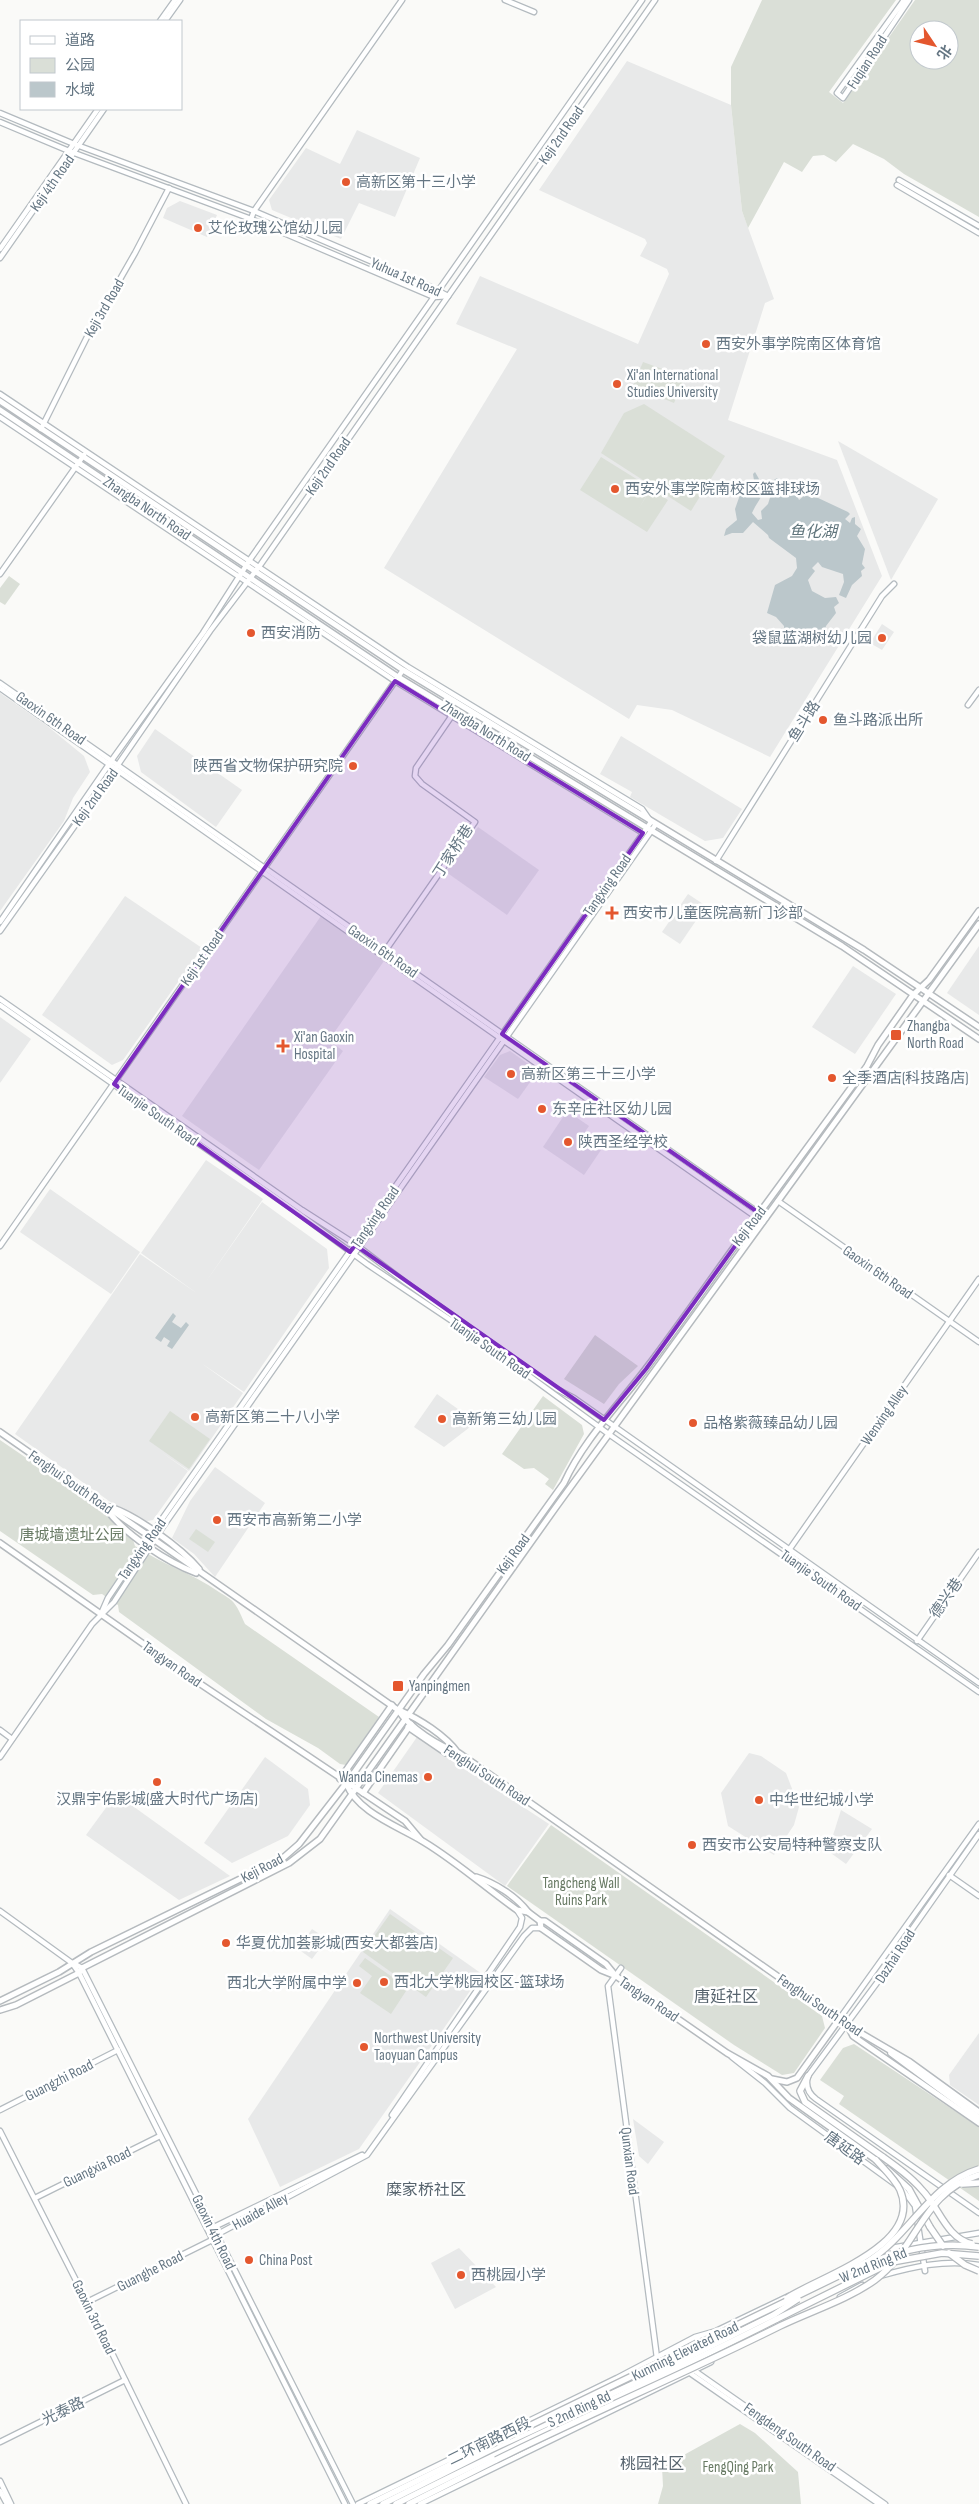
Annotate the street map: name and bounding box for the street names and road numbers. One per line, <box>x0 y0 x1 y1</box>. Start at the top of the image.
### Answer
street label: Fuqian Road <box>843 32 892 93</box>
street label: Keji 2nd Road <box>535 103 588 168</box>
street label: Keji 4th Road <box>26 151 79 215</box>
street label: Yuhua 1st Road <box>368 253 444 301</box>
street label: Keji 3rd Road <box>80 276 129 341</box>
street label: Keji 2nd Road <box>302 434 355 499</box>
street label: Zhangba North Road <box>99 472 194 545</box>
street label: Gaoxin 6th Road <box>12 687 90 750</box>
street label: Zhangba North Road <box>437 696 534 766</box>
street label: 鱼斗路 <box>784 697 824 745</box>
street label: Keji 2nd Road <box>68 765 123 830</box>
street label: 丁家桥巷 <box>429 821 478 882</box>
street label: Tangxing Road <box>579 851 636 920</box>
street label: Gaoxin 6th Road <box>344 920 422 983</box>
street label: Keji 1st Road <box>177 927 228 990</box>
street label: Tuanjie South Road <box>113 1080 202 1150</box>
street label: Tangxing Road <box>347 1183 404 1252</box>
street label: Keji Road <box>728 1203 771 1250</box>
street label: Gaoxin 6th Road <box>839 1241 917 1304</box>
street label: Tuanjie South Road <box>445 1313 534 1383</box>
street label: Wenxing Alley <box>857 1381 912 1449</box>
street label: Fenghui South Road <box>25 1446 117 1519</box>
street label: Tangxing Road <box>114 1515 171 1584</box>
street label: Keji Road <box>492 1530 534 1578</box>
street label: Tuanjie South Road <box>776 1545 865 1615</box>
street label: 德兴巷 <box>926 1574 967 1622</box>
street label: Tangyan Road <box>138 1637 205 1692</box>
street label: Fenghui South Road <box>440 1740 533 1810</box>
street label: Keji Road <box>238 1849 287 1887</box>
street label: Dazhai Road <box>871 1926 920 1987</box>
street label: Fenghui South Road <box>773 1970 866 2041</box>
street label: Tangyan Road <box>615 1972 682 2026</box>
street label: Guangzhi Road <box>22 2055 96 2106</box>
street label: Qunxian Road <box>616 2126 643 2196</box>
street label: 唐延路 <box>821 2127 868 2169</box>
street label: Guangxia Road <box>60 2143 134 2192</box>
street label: Huaide Alley <box>229 2188 292 2235</box>
street label: Gaoxin 4th Road <box>187 2192 240 2273</box>
street label: W 2nd Ring Rd <box>837 2243 910 2288</box>
street label: Guanghe Road <box>114 2247 187 2296</box>
street label: Gaoxin 3rd Road <box>67 2277 120 2358</box>
street label: Kunming Elevated Road <box>629 2317 742 2386</box>
street label: S 2nd Ring Rd <box>545 2387 614 2432</box>
street label: 光泰路 <box>39 2393 88 2430</box>
street label: Fengdeng South Road <box>740 2399 839 2476</box>
street label: 二环南路西段 <box>445 2413 534 2470</box>

